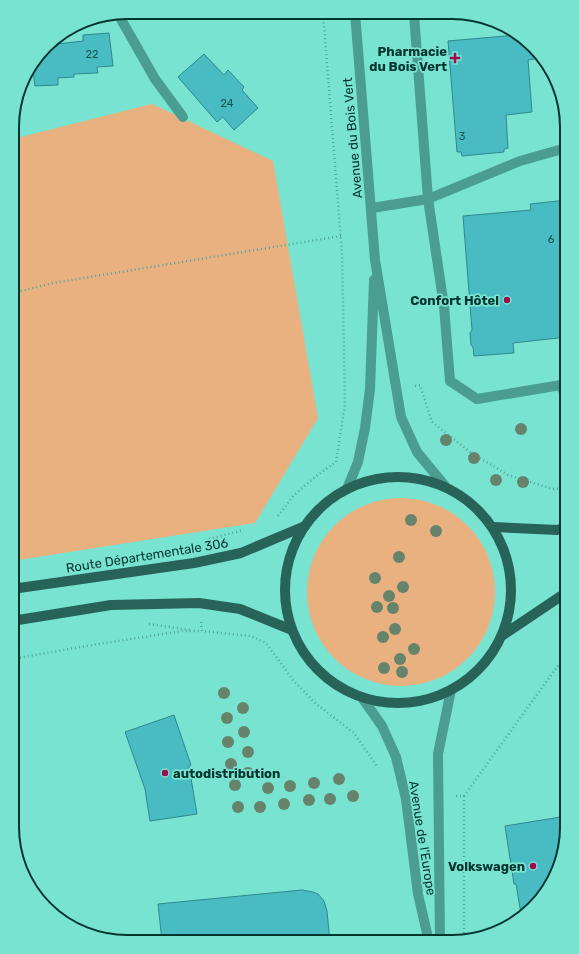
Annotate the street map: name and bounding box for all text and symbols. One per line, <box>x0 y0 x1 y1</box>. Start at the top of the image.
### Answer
place label: Pharmacie du Bois Vert <box>369 44 447 74</box>
house number: 22 <box>86 48 98 61</box>
marker: Pharmacie du Bois Vert <box>450 53 460 63</box>
street label: Avenue du Bois Vert <box>340 77 365 199</box>
house number: 24 <box>220 97 234 110</box>
house number: 3 <box>459 130 466 143</box>
house number: 6 <box>548 233 555 246</box>
place label: Confort Hôtel <box>410 293 499 308</box>
marker: Confort Hôtel <box>502 295 512 305</box>
street label: Route Départementale 306 <box>65 535 229 576</box>
place label: autodistribution <box>173 766 280 781</box>
marker: autodistribution <box>160 768 170 778</box>
street label: Avenue de l'Europe <box>406 780 439 896</box>
place label: Volkswagen <box>448 859 525 874</box>
marker: Volkswagen <box>528 861 538 871</box>

